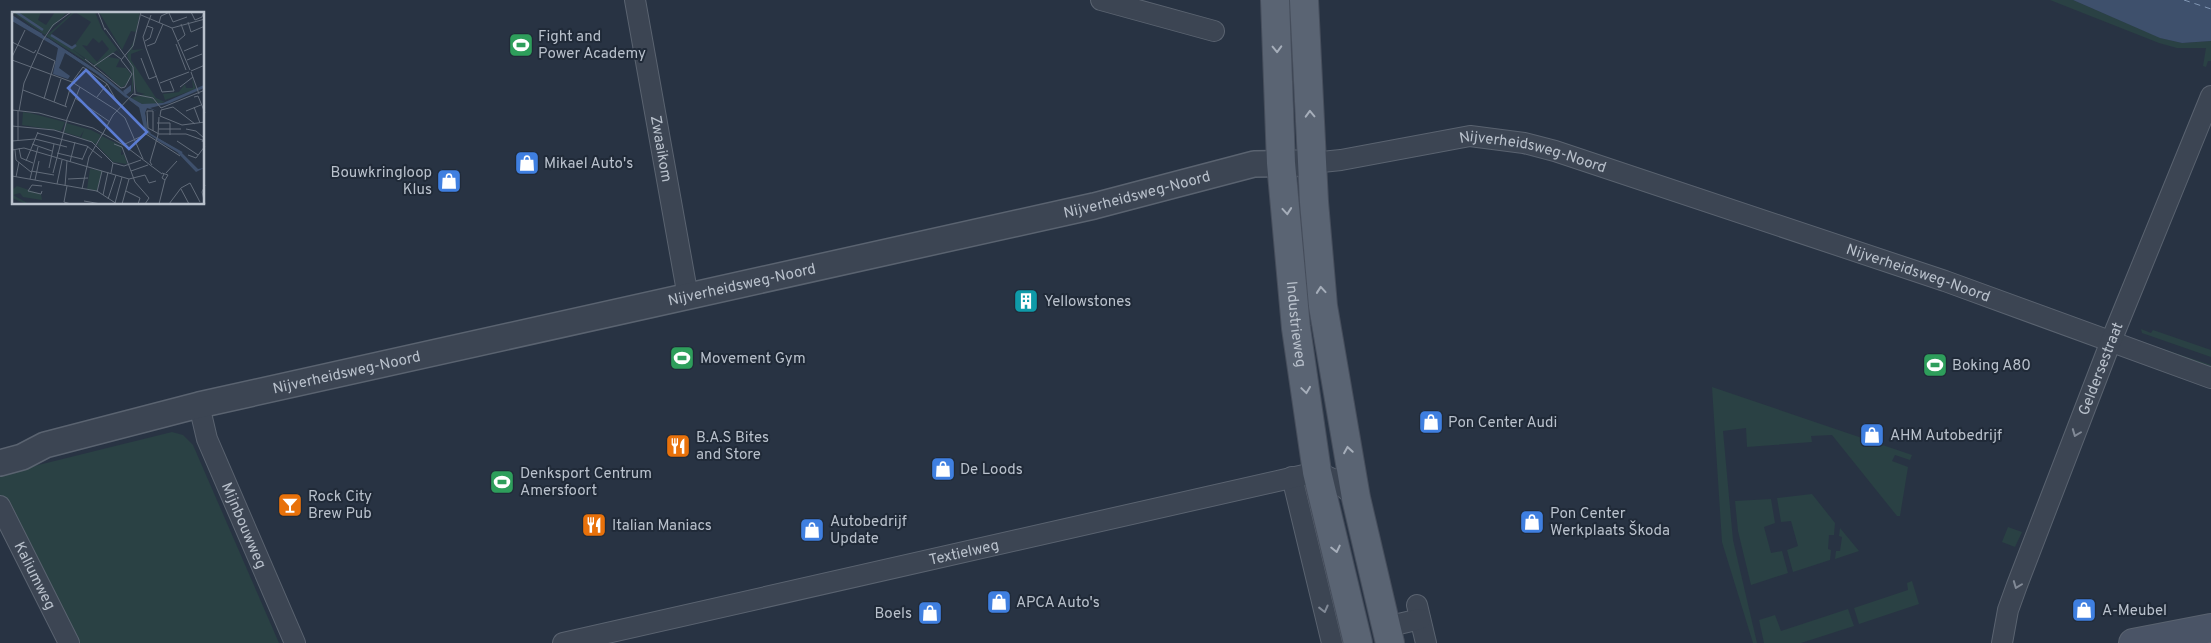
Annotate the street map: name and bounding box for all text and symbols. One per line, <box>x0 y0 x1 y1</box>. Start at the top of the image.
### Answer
inset map <box>12 12 205 205</box>
place label: Fight and Power Academy <box>538 28 646 64</box>
sports icon: Fight and Power Academy <box>508 32 534 58</box>
one-way arrow <box>1271 45 1282 53</box>
one-way arrow <box>1305 110 1316 118</box>
street label: Zwaaikom <box>645 114 675 184</box>
street label: Nijverheidsweg-Noord <box>1458 128 1608 178</box>
shop icon: Mikael Auto's <box>514 150 540 176</box>
place label: Mikael Auto's <box>544 155 633 174</box>
place label: Bouwkringloop Klus <box>330 164 432 200</box>
shop icon: Bouwkringloop Klus <box>436 168 462 194</box>
street label: Nijverheidsweg-Noord <box>1062 168 1213 224</box>
one-way arrow <box>1281 207 1292 215</box>
street label: Nijverheidsweg-Noord <box>1843 241 1992 308</box>
street label: Nijverheidsweg-Noord <box>667 260 818 311</box>
street label: Industrieweg <box>1281 280 1310 369</box>
one-way arrow <box>1316 286 1327 294</box>
building icon: Yellowstones <box>1013 288 1039 314</box>
place label: Yellowstones <box>1044 293 1131 312</box>
street label: Geldersestraat <box>2075 320 2129 418</box>
sports icon: Movement Gym <box>669 345 695 371</box>
street label: Nijverheidsweg-Noord <box>271 348 423 399</box>
place label: Movement Gym <box>700 350 806 369</box>
sports icon: Boking A80 <box>1922 352 1948 378</box>
place label: Boking A80 <box>1952 357 2031 376</box>
one-way arrow <box>1300 386 1310 394</box>
shop icon: Pon Center Audi <box>1418 409 1444 435</box>
place label: Pon Center Audi <box>1448 414 1557 433</box>
shop icon: AHM Autobedrijf <box>1859 422 1885 448</box>
place label: AHM Autobedrijf <box>1890 427 2002 446</box>
place label: B.A.S Bites and Store <box>696 429 769 465</box>
one-way arrow <box>2072 429 2082 437</box>
restaurant icon: B.A.S Bites and Store <box>665 433 691 459</box>
one-way arrow <box>1343 446 1353 455</box>
shop icon: De Loods <box>930 456 956 482</box>
place label: De Loods <box>960 461 1023 480</box>
place label: Denksport Centrum Amersfoort <box>520 465 652 501</box>
sports icon: Denksport Centrum Amersfoort <box>489 469 515 495</box>
street label: Mijnbouwweg <box>216 480 270 572</box>
place label: Rock City Brew Pub <box>308 488 372 524</box>
bar icon: Rock City Brew Pub <box>277 492 303 518</box>
place label: Pon Center Werkplaats Škoda <box>1550 505 1670 541</box>
shop icon: Pon Center Werkplaats Škoda <box>1519 509 1545 535</box>
restaurant icon: Italian Maniacs <box>581 512 607 538</box>
place label: Autobedrijf Update <box>830 513 907 549</box>
place label: Italian Maniacs <box>612 517 712 536</box>
shop icon: Autobedrijf Update <box>799 517 825 543</box>
street label: Textielweg <box>927 536 1001 571</box>
street label: Kaliumweg <box>9 539 59 614</box>
one-way arrow <box>1330 545 1341 554</box>
one-way arrow <box>2013 580 2024 589</box>
shop icon: APCA Auto's <box>986 589 1012 615</box>
place label: APCA Auto's <box>1016 594 1100 613</box>
shop icon: A-Meubel <box>2071 597 2097 623</box>
shop icon: Boels <box>917 600 943 626</box>
place label: A-Meubel <box>2102 602 2167 621</box>
place label: Boels <box>874 605 912 624</box>
one-way arrow <box>1318 605 1329 614</box>

